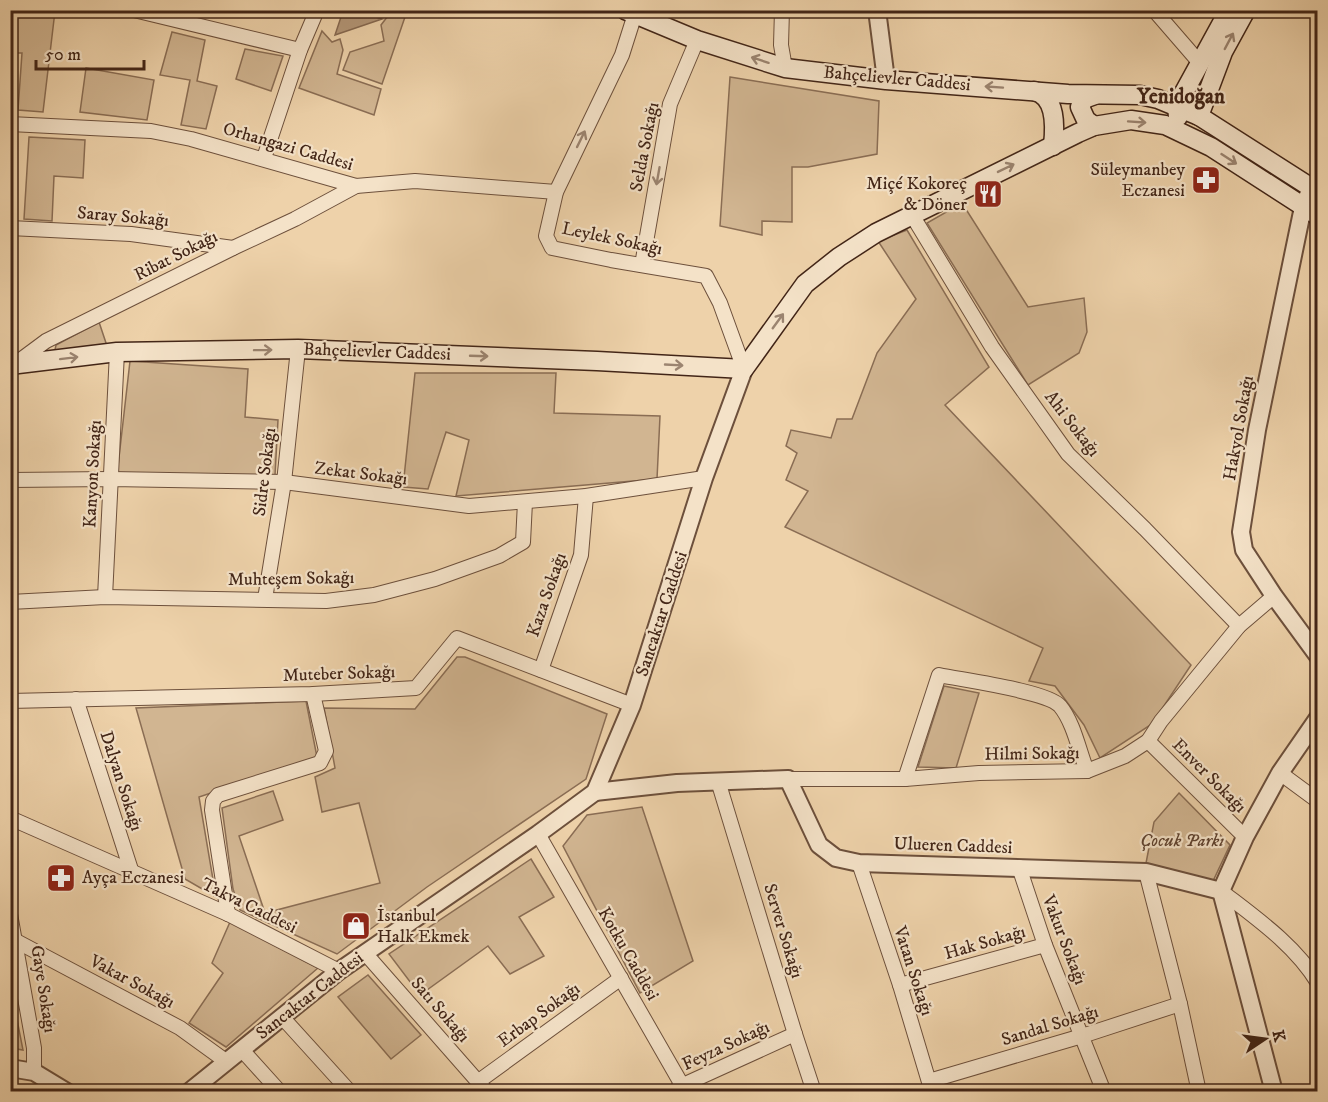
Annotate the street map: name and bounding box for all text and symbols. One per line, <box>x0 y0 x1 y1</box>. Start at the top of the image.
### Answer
one-way arrow <box>1224 32 1235 50</box>
scale bar <box>36 33 144 71</box>
text: 50 m <box>45 44 81 66</box>
one-way arrow <box>751 54 770 65</box>
street label: Bahçelievler Caddesi <box>822 62 972 96</box>
one-way arrow <box>985 81 1005 92</box>
district label: Yenidoğan <box>1136 84 1226 110</box>
street label: Selda Sokağı <box>626 100 664 194</box>
one-way arrow <box>1126 117 1146 128</box>
street label: Orhangazi Caddesi <box>220 118 356 176</box>
one-way arrow <box>576 130 588 148</box>
one-way arrow <box>1221 152 1238 165</box>
place label: Süleymanbey Eczanesi <box>1091 159 1185 202</box>
one-way arrow <box>997 162 1015 174</box>
pharmacy icon: Süleymanbey Eczanesi <box>1190 164 1222 196</box>
one-way arrow <box>652 165 663 185</box>
place label: Miçé Kokoreç & Döner <box>866 173 967 216</box>
restaurant icon: Miçé Kokoreç & Döner <box>972 178 1004 210</box>
street label: Saray Sokağı <box>76 202 170 232</box>
street label: Leylek Sokağı <box>560 218 664 260</box>
street label: Ribat Sokağı <box>131 226 221 286</box>
one-way arrow <box>772 314 784 330</box>
street label: Bahçelievler Caddesi <box>303 338 451 366</box>
one-way arrow <box>253 344 273 355</box>
one-way arrow <box>469 350 489 362</box>
one-way arrow <box>58 352 78 363</box>
one-way arrow <box>663 360 683 371</box>
street label: Hakyol Sokağı <box>1219 374 1259 482</box>
street label: Ahi Sokağı <box>1039 387 1105 461</box>
street label: Kanyon Sokağı <box>79 419 107 529</box>
street label: Sidre Sokağı <box>249 426 281 518</box>
street label: Zekat Sokağı <box>313 457 409 491</box>
street label: Sancaktar Caddesi <box>631 549 693 679</box>
street label: Kaza Sokağı <box>522 550 572 640</box>
street label: Muhteşem Sokağı <box>228 567 354 591</box>
street label: Muteber Sokağı <box>282 661 396 687</box>
street label: Dalyan Sokağı <box>94 728 148 834</box>
street label: Enver Sokağı <box>1167 734 1251 818</box>
street label: Hilmi Sokağı <box>984 742 1080 766</box>
park label: Çocuk Parkı <box>1140 830 1224 852</box>
street label: Ulueren Caddesi <box>893 833 1013 859</box>
pharmacy icon: Ayça Eczanesi <box>45 862 77 894</box>
place label: Ayça Eczanesi <box>82 867 184 889</box>
street label: Takva Caddesi <box>198 873 300 939</box>
street label: Server Sokağı <box>758 881 808 981</box>
street label: Vakur Sokağı <box>1037 891 1091 988</box>
street label: Kotku Caddesi <box>592 903 664 1005</box>
place label: İstanbul Halk Ekmek <box>377 904 470 948</box>
shop icon: İstanbul Halk Ekmek <box>340 910 372 942</box>
street label: Hak Sokağı <box>942 921 1028 965</box>
street label: Vatan Sokağı <box>888 923 938 1018</box>
street label: Gaye Sokağı <box>25 944 61 1034</box>
street label: Sancaktar Caddesi <box>252 947 368 1045</box>
street label: Vakar Sokağı <box>85 950 178 1014</box>
street label: Satı Sokağı <box>406 973 474 1047</box>
street label: Erbap Sokağı <box>493 978 585 1052</box>
street label: Sandal Sokağı <box>999 1001 1101 1051</box>
north arrow <box>1235 1009 1295 1069</box>
street label: Feyza Sokağı <box>679 1016 773 1076</box>
text: K <box>1268 1028 1290 1044</box>

